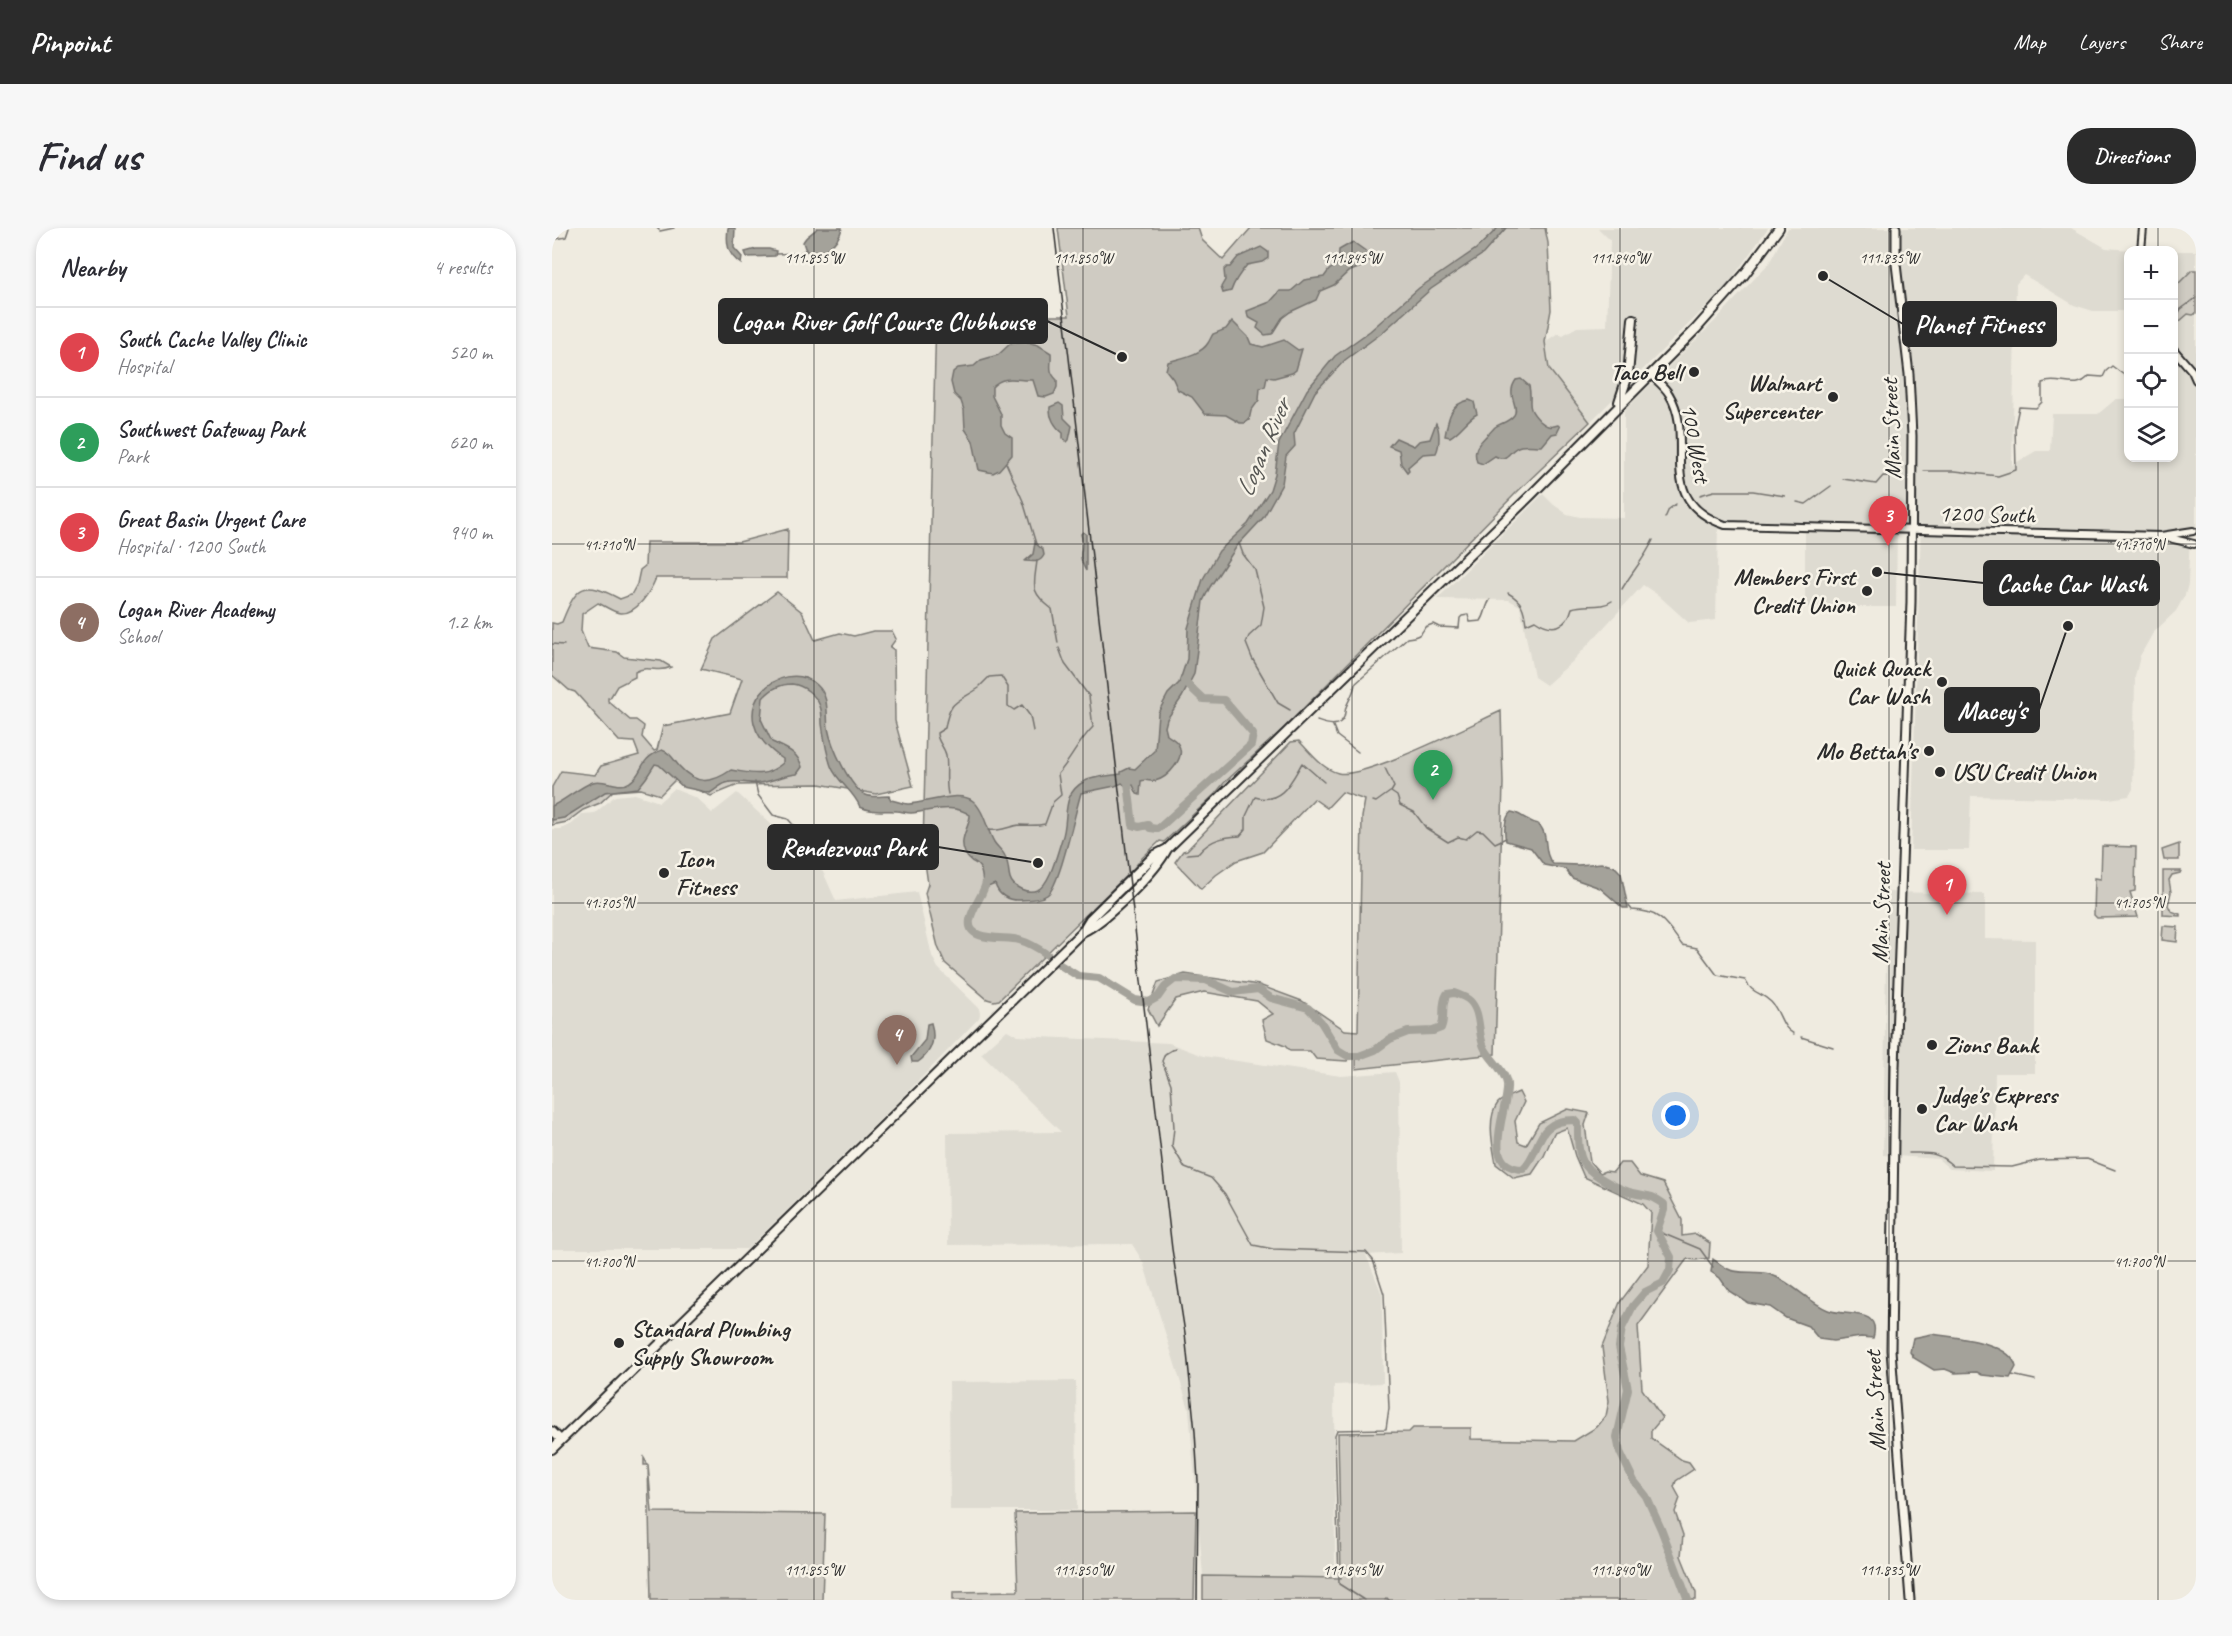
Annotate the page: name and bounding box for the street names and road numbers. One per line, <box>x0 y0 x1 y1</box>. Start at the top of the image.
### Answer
street label: Main Street <box>1874 376 1908 480</box>
street label: 100 West <box>1674 401 1718 487</box>
street label: 1200 South <box>1938 498 2037 530</box>
street label: Main Street <box>1864 860 1898 964</box>
street label: Main Street <box>1857 1348 1893 1452</box>

